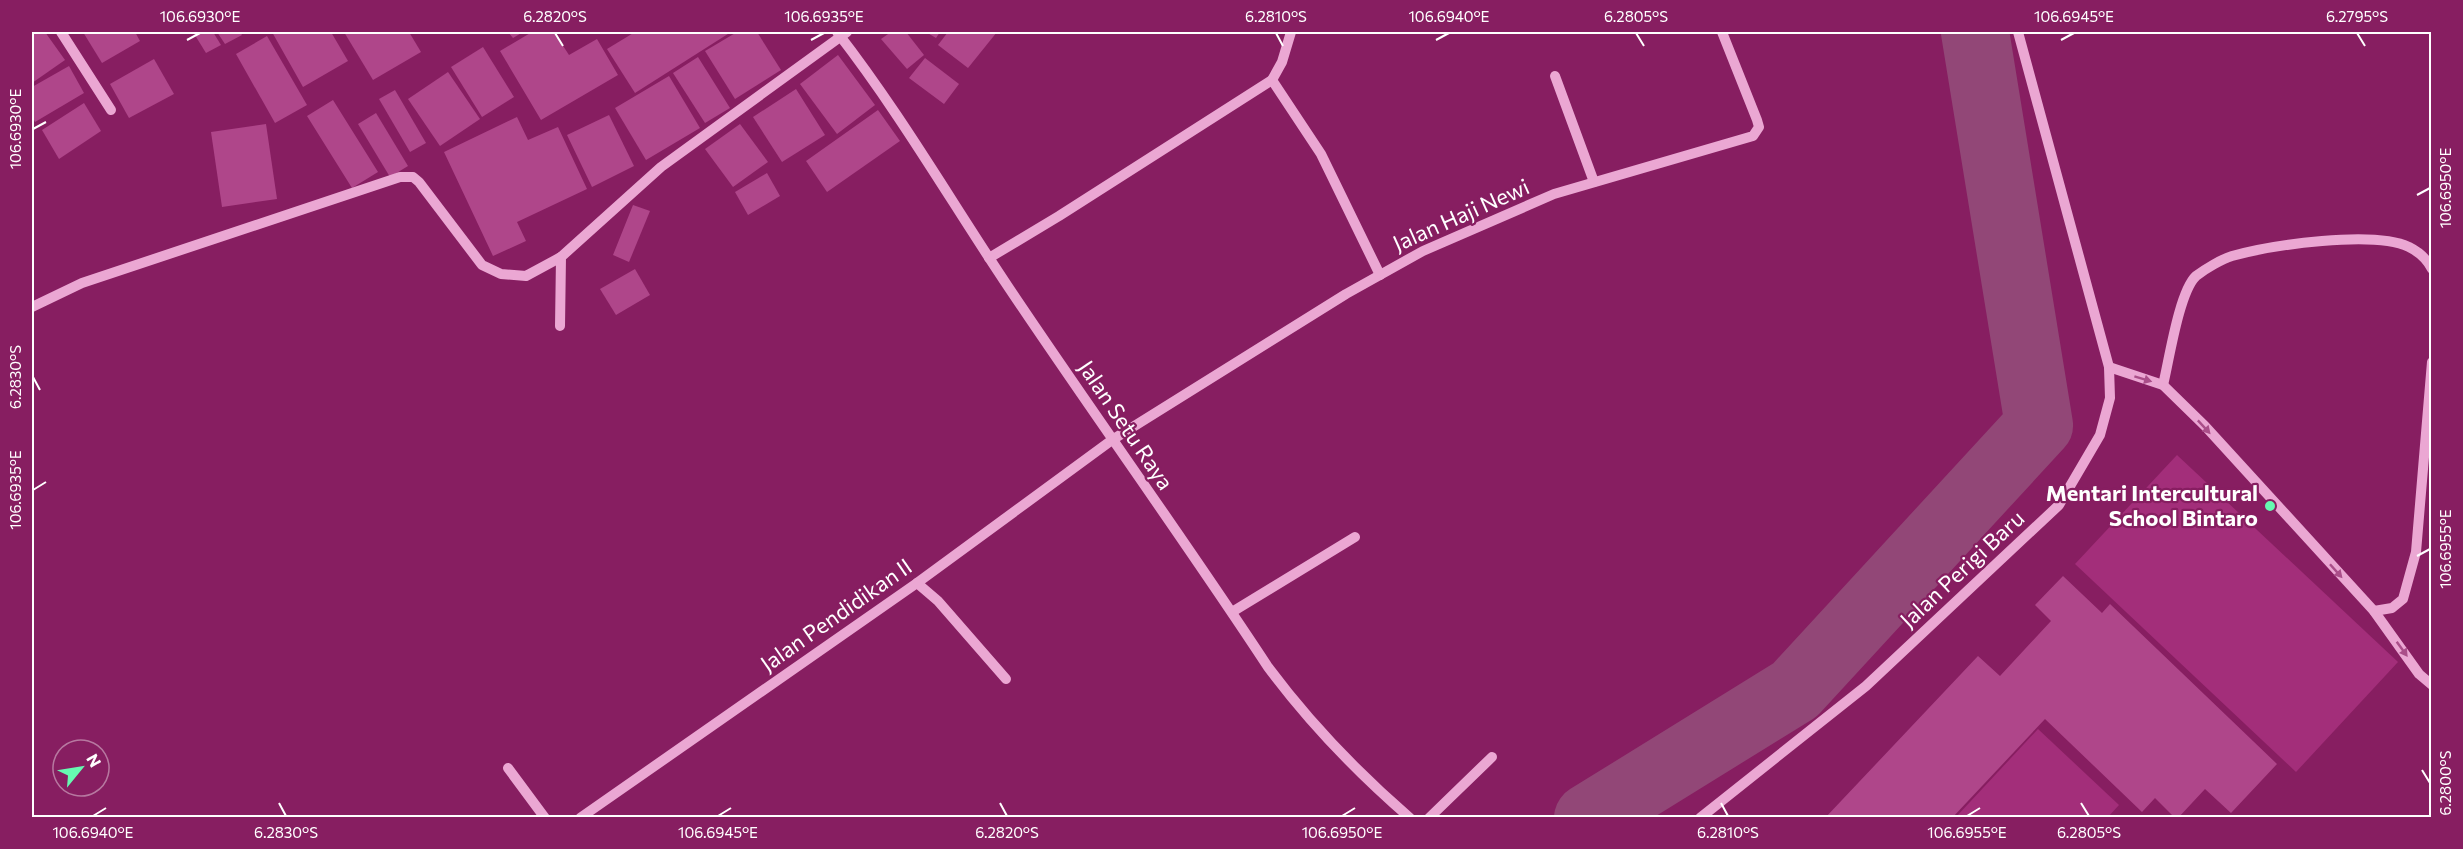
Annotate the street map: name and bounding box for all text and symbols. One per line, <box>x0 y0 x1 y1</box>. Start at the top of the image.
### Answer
text: 106.6930°E <box>160 7 240 25</box>
text: 6.2820°S <box>523 7 587 25</box>
text: 106.6935°E <box>784 7 864 25</box>
text: 6.2810°S <box>1245 7 1307 25</box>
text: 106.6940°E <box>1408 7 1490 25</box>
text: 6.2805°S <box>1604 7 1668 25</box>
text: 106.6945°E <box>2034 7 2114 25</box>
text: 6.2795°S <box>2326 7 2388 25</box>
text: 106.6930°E <box>6 89 24 169</box>
text: 106.6950°E <box>2436 148 2454 228</box>
street label: Jalan Haji Newi <box>1388 172 1533 257</box>
text: 6.2830°S <box>6 345 24 409</box>
street label: Jalan Setu Raya <box>1073 355 1180 495</box>
one-way arrow <box>2134 375 2152 384</box>
one-way arrow <box>2197 420 2211 434</box>
text: 106.6935°E <box>6 450 24 530</box>
place label: Mentari Intercultural School Bintaro <box>2046 479 2258 531</box>
marker: Mentari Intercultural School Bintaro <box>2263 499 2277 513</box>
street label: Jalan Perigi Baru <box>1894 504 2029 633</box>
text: 106.6955°E <box>2436 509 2454 589</box>
street label: Jalan Pendidikan II <box>755 552 917 677</box>
one-way arrow <box>2329 563 2342 578</box>
one-way arrow <box>2395 642 2407 657</box>
north arrow <box>51 738 111 798</box>
text: N <box>83 750 106 770</box>
text: 6.2800°S <box>2436 750 2454 816</box>
text: 106.6940°E <box>52 823 134 841</box>
text: 6.2830°S <box>254 823 318 841</box>
text: 106.6945°E <box>678 823 758 841</box>
text: 6.2820°S <box>975 823 1039 841</box>
text: 106.6950°E <box>1302 823 1382 841</box>
text: 6.2810°S <box>1697 823 1759 841</box>
text: 106.6955°E <box>1927 823 2007 841</box>
text: 6.2805°S <box>2057 823 2121 841</box>

